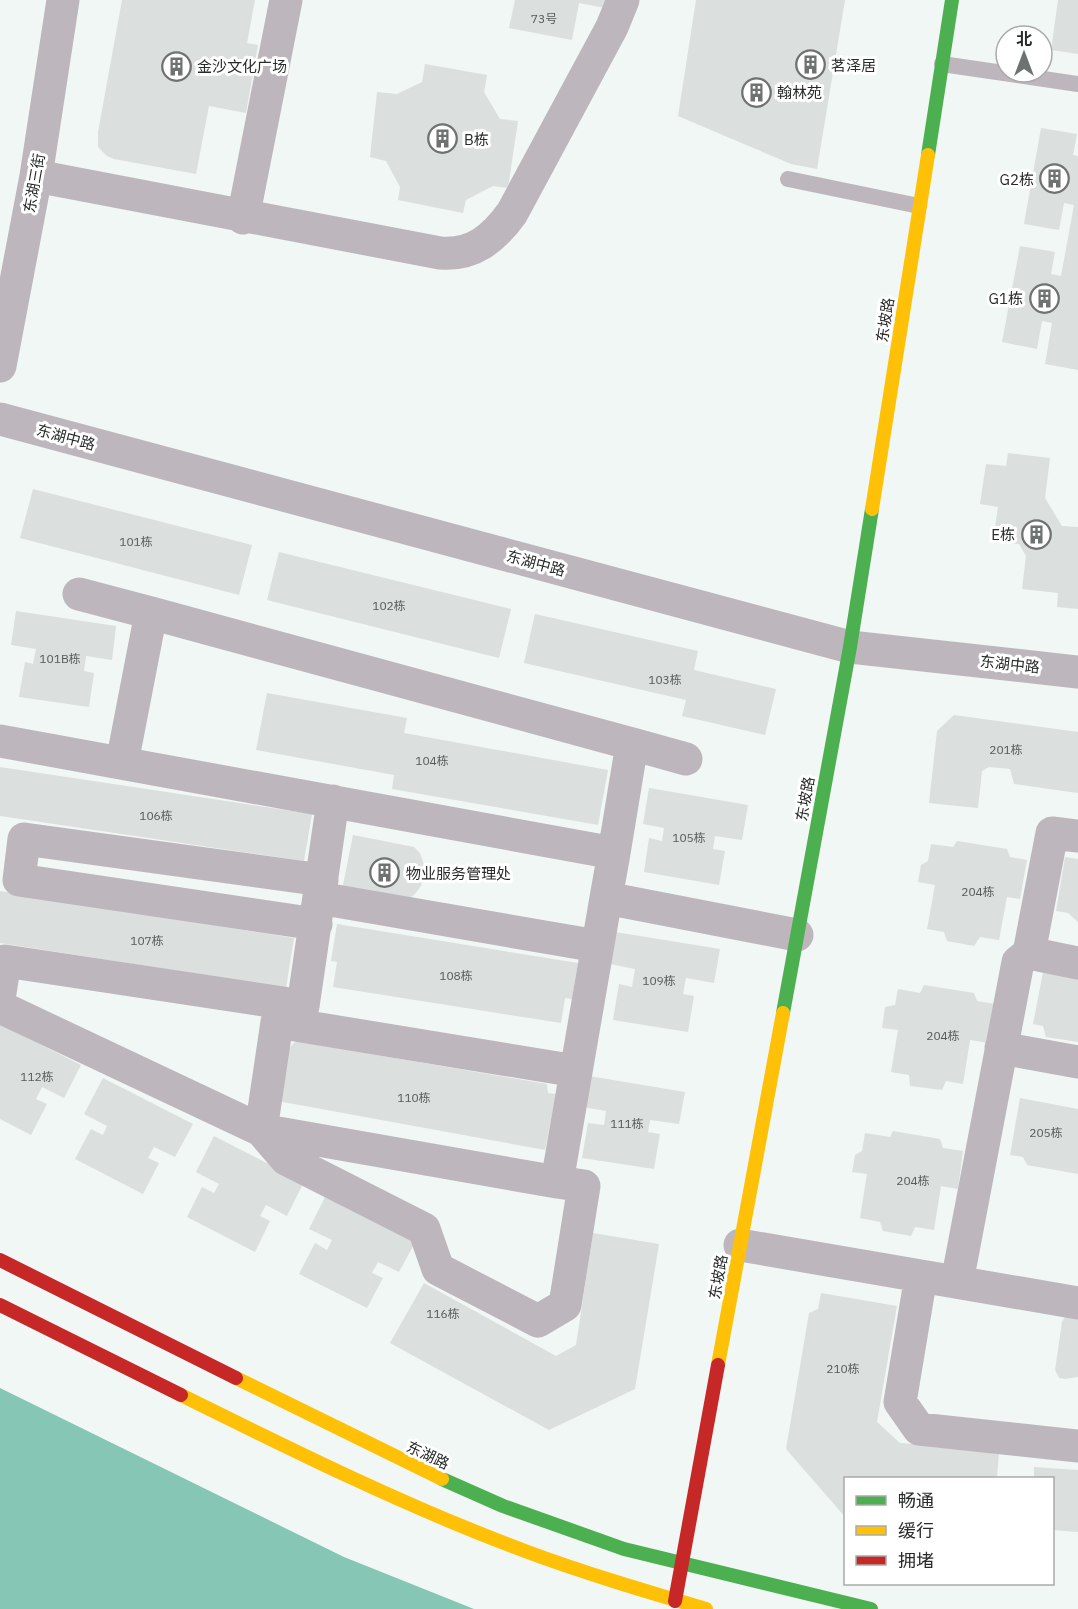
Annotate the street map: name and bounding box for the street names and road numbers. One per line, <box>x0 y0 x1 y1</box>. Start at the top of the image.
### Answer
street label: 东湖三街 <box>19 152 49 214</box>
street label: 东坡路 <box>872 296 898 344</box>
street label: 东湖中路 <box>35 420 97 454</box>
street label: 东湖中路 <box>505 546 567 580</box>
street label: 东湖中路 <box>979 651 1041 677</box>
street label: 东坡路 <box>792 775 818 823</box>
street label: 东坡路 <box>705 1253 731 1301</box>
street label: 东湖路 <box>404 1437 452 1473</box>

